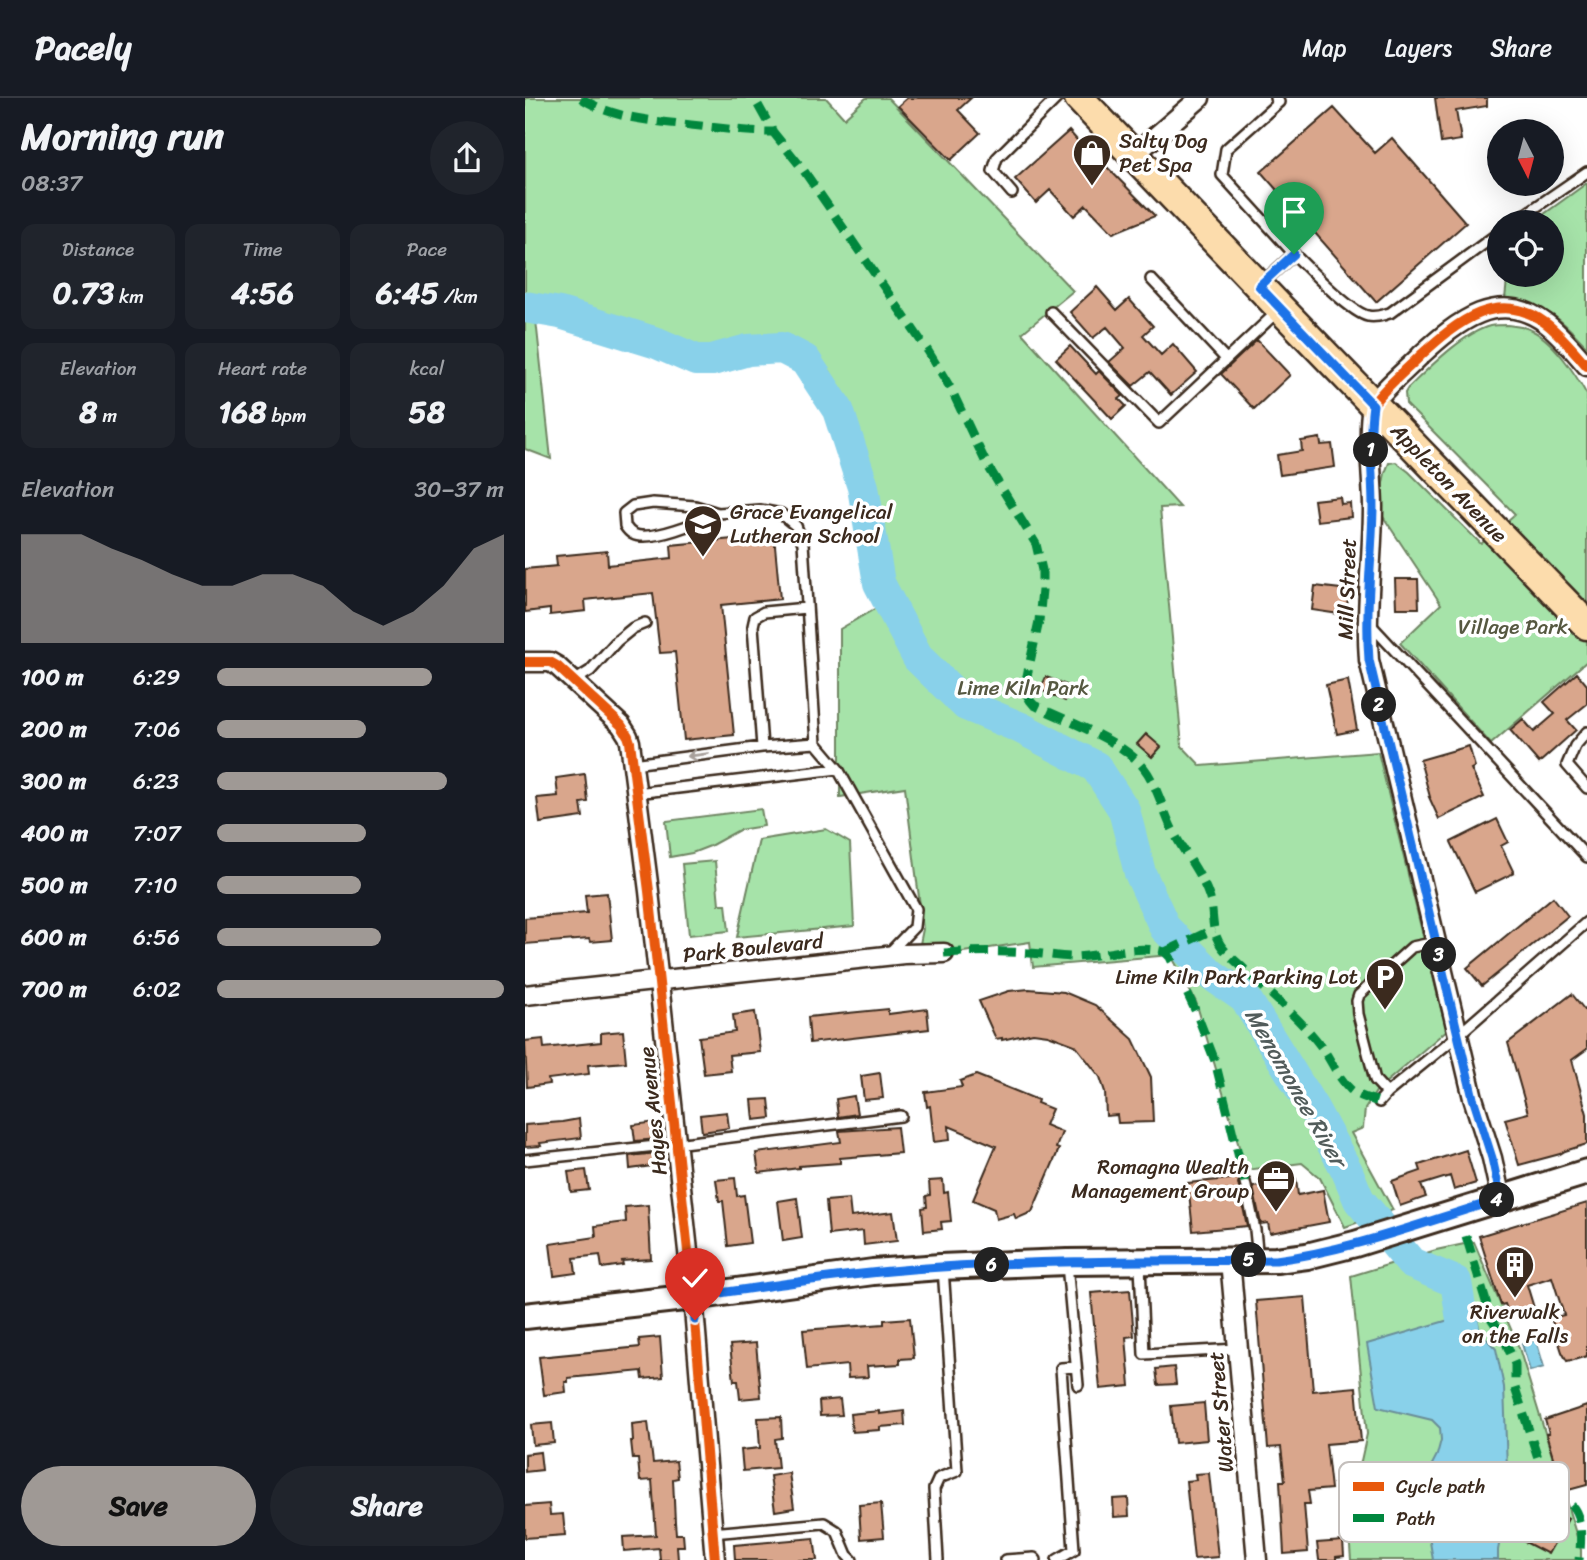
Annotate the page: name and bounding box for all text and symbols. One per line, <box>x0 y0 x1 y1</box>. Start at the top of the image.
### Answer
text: Pacely <box>35 19 131 77</box>
text: Map <box>1302 27 1347 69</box>
text: Layers <box>1385 27 1452 69</box>
text: Share <box>1490 27 1552 69</box>
text: Morning run <box>21 103 224 170</box>
north arrow <box>1487 119 1565 196</box>
map controls <box>1487 119 1564 287</box>
button: share <box>430 121 504 195</box>
place label: Salty Dog Pet Spa <box>1119 122 1208 184</box>
shop icon: Salty Dog Pet Spa <box>1071 132 1113 187</box>
text: 08:37 <box>21 163 82 204</box>
pin <box>1264 182 1324 254</box>
icon: arrive <box>1275 193 1313 231</box>
button: locate <box>1487 210 1564 287</box>
text: Distance <box>62 233 134 266</box>
text: Time <box>242 233 283 266</box>
text: Pace <box>407 233 447 266</box>
text: 0.73 <box>53 266 114 320</box>
text: 4:56 <box>231 266 294 320</box>
text: 6:45 <box>376 266 439 320</box>
text: km <box>114 280 144 313</box>
text: /km <box>439 280 478 313</box>
text: Elevation <box>60 352 137 385</box>
text: Heart rate <box>218 352 307 385</box>
text: kcal <box>410 352 444 385</box>
text: 8 <box>79 385 97 439</box>
text: 168 <box>218 385 266 439</box>
text: 58 <box>409 385 445 439</box>
text: m <box>97 399 117 432</box>
text: bpm <box>266 399 306 432</box>
street label: Appleton Avenue <box>1380 413 1517 553</box>
pin: 1 <box>1353 432 1389 468</box>
text: 1 <box>1366 433 1375 466</box>
text: Elevation <box>21 469 114 510</box>
text: 30–37 m <box>414 469 504 510</box>
place label: Grace Evangelical Lutheran School <box>730 493 893 555</box>
school or university icon: Grace Evangelical Lutheran School <box>682 503 724 558</box>
street label: Mill Street <box>1326 538 1368 640</box>
park label: Village Park <box>1458 608 1568 646</box>
text: 100 m <box>21 657 84 698</box>
text: 6:29 <box>133 657 180 698</box>
park label: Lime Kiln Park <box>957 669 1089 707</box>
pin: 2 <box>1361 688 1397 722</box>
text: 2 <box>1373 688 1384 721</box>
text: 200 m <box>21 709 87 750</box>
text: 7:06 <box>133 709 181 750</box>
one-way arrow <box>687 749 709 762</box>
text: 300 m <box>21 761 86 802</box>
text: 6:23 <box>133 761 179 802</box>
text: 400 m <box>21 813 88 854</box>
text: 7:07 <box>133 813 181 854</box>
text: 500 m <box>21 865 88 906</box>
text: 7:10 <box>133 865 177 906</box>
text: 600 m <box>21 917 87 958</box>
text: 6:56 <box>133 917 180 958</box>
street label: Park Boulevard <box>681 922 827 974</box>
pin: 3 <box>1422 938 1457 972</box>
text: 3 <box>1433 938 1444 971</box>
parking icon: Lime Kiln Park Parking Lot <box>1364 956 1406 1011</box>
place label: Lime Kiln Park Parking Lot <box>1115 958 1358 996</box>
text: 700 m <box>21 969 87 1010</box>
text: 6:02 <box>133 969 181 1010</box>
water label: Menomonee River <box>1233 1000 1360 1179</box>
street label: Hayes Avenue <box>627 1045 679 1177</box>
place label: Romagna Wealth Management Group <box>1071 1148 1249 1210</box>
office icon: Romagna Wealth Management Group <box>1255 1158 1297 1213</box>
pin: 4 <box>1479 1182 1515 1218</box>
text: 4 <box>1491 1183 1502 1216</box>
pin: 5 <box>1231 1242 1267 1278</box>
text: 5 <box>1243 1243 1254 1276</box>
building icon: Riverwalk on the Falls <box>1494 1244 1536 1299</box>
pin <box>665 1248 725 1320</box>
pin: 6 <box>974 1248 1009 1282</box>
text: 6 <box>986 1248 997 1281</box>
icon: check <box>676 1259 714 1297</box>
place label: Riverwalk on the Falls <box>1462 1293 1569 1355</box>
street label: Water Street <box>1197 1350 1245 1474</box>
legend <box>1339 1462 1569 1542</box>
button: Save <box>21 1466 256 1546</box>
button: Share <box>270 1466 504 1546</box>
text: Cycle path <box>1396 1470 1485 1503</box>
text: Path <box>1396 1502 1435 1535</box>

